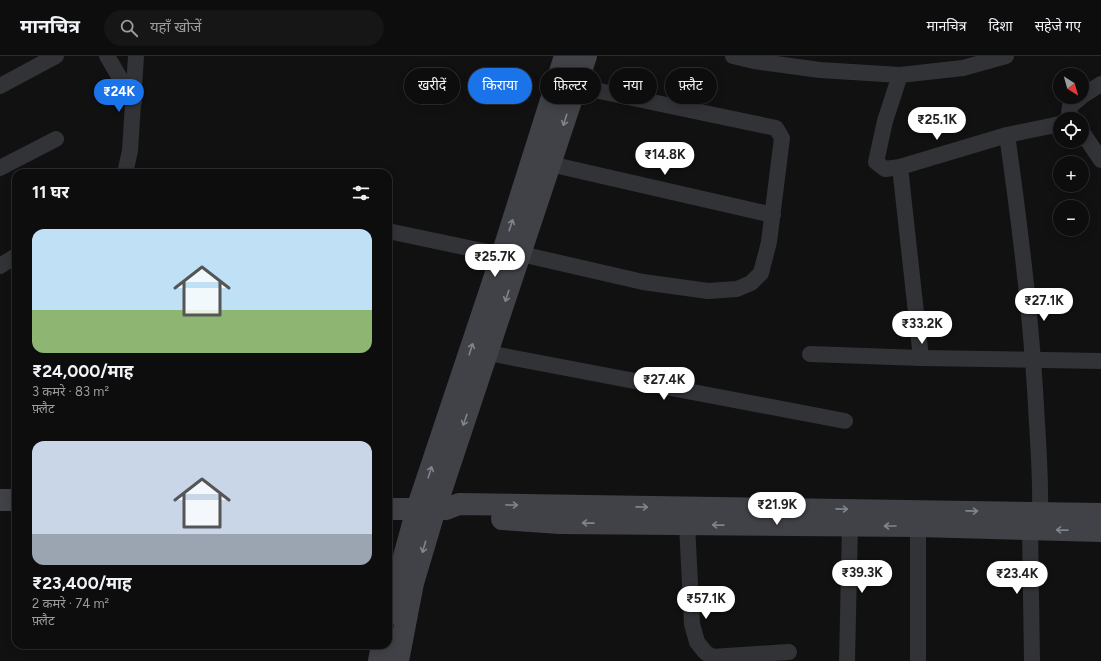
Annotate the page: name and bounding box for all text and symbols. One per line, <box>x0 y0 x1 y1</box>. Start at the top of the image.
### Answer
search box <box>104 10 384 46</box>
text: मानचित्र <box>20 15 80 38</box>
icon: search <box>118 17 140 39</box>
text: यहाँ खोजें <box>150 18 201 36</box>
text: मानचित्र <box>926 18 966 35</box>
text: दिशा <box>988 18 1013 35</box>
text: सहेजे गए <box>1035 18 1081 35</box>
chip: खरीदें <box>404 68 460 104</box>
chip: किराया <box>468 68 532 104</box>
chip: फ़िल्टर <box>540 68 601 104</box>
chip: नया <box>609 68 657 104</box>
chip: फ़्लैट <box>665 68 717 104</box>
north arrow <box>1053 68 1089 104</box>
map controls <box>1053 68 1089 236</box>
pin: ₹24K <box>95 79 143 113</box>
text: ₹24K <box>103 84 135 99</box>
pin: ₹25.1K <box>904 107 970 141</box>
text: ₹25.1K <box>917 112 957 127</box>
button: locate <box>1053 112 1089 148</box>
one-way arrow <box>561 113 568 126</box>
pin: ₹14.8K <box>632 142 698 176</box>
text: ₹14.8K <box>644 147 686 162</box>
button: + <box>1053 156 1089 192</box>
text: 11 घर <box>32 182 69 202</box>
icon: filters <box>350 182 372 204</box>
button: − <box>1053 200 1089 236</box>
one-way arrow <box>508 219 515 232</box>
pin: ₹25.7K <box>462 244 528 278</box>
text: ₹25.7K <box>474 249 516 264</box>
icon: home <box>166 255 238 327</box>
pin: ₹27.1K <box>1011 288 1077 322</box>
one-way arrow <box>502 290 510 302</box>
text: ₹27.1K <box>1024 293 1064 308</box>
pin: ₹33.2K <box>889 311 955 345</box>
text: ₹33.2K <box>901 316 943 331</box>
one-way arrow <box>467 343 475 355</box>
text: ₹24,000/माह <box>32 361 133 381</box>
pin: ₹27.4K <box>631 367 697 401</box>
text: ₹27.4K <box>643 372 685 387</box>
text: 3 कमरे · 83 m² <box>32 384 109 399</box>
text: फ़्लैट <box>32 401 55 416</box>
one-way arrow <box>461 413 468 426</box>
icon: home <box>166 467 238 539</box>
one-way arrow <box>426 467 434 479</box>
pin: ₹21.9K <box>744 492 810 526</box>
text: ₹21.9K <box>757 497 797 512</box>
one-way arrow <box>505 501 518 509</box>
one-way arrow <box>635 503 648 511</box>
one-way arrow <box>835 505 848 513</box>
one-way arrow <box>965 507 978 515</box>
one-way arrow <box>582 519 595 527</box>
one-way arrow <box>712 521 725 529</box>
one-way arrow <box>884 522 897 530</box>
one-way arrow <box>1056 526 1069 534</box>
one-way arrow <box>420 540 427 553</box>
pin: ₹39.3K <box>829 560 895 594</box>
pin: ₹23.4K <box>984 561 1050 595</box>
text: ₹39.3K <box>841 565 883 580</box>
text: ₹23.4K <box>996 566 1038 581</box>
text: ₹23,400/माह <box>32 573 132 593</box>
pin: ₹57.1K <box>673 586 739 620</box>
text: ₹57.1K <box>686 591 726 606</box>
text: 2 कमरे · 74 m² <box>32 596 109 611</box>
text: फ़्लैट <box>32 613 55 628</box>

